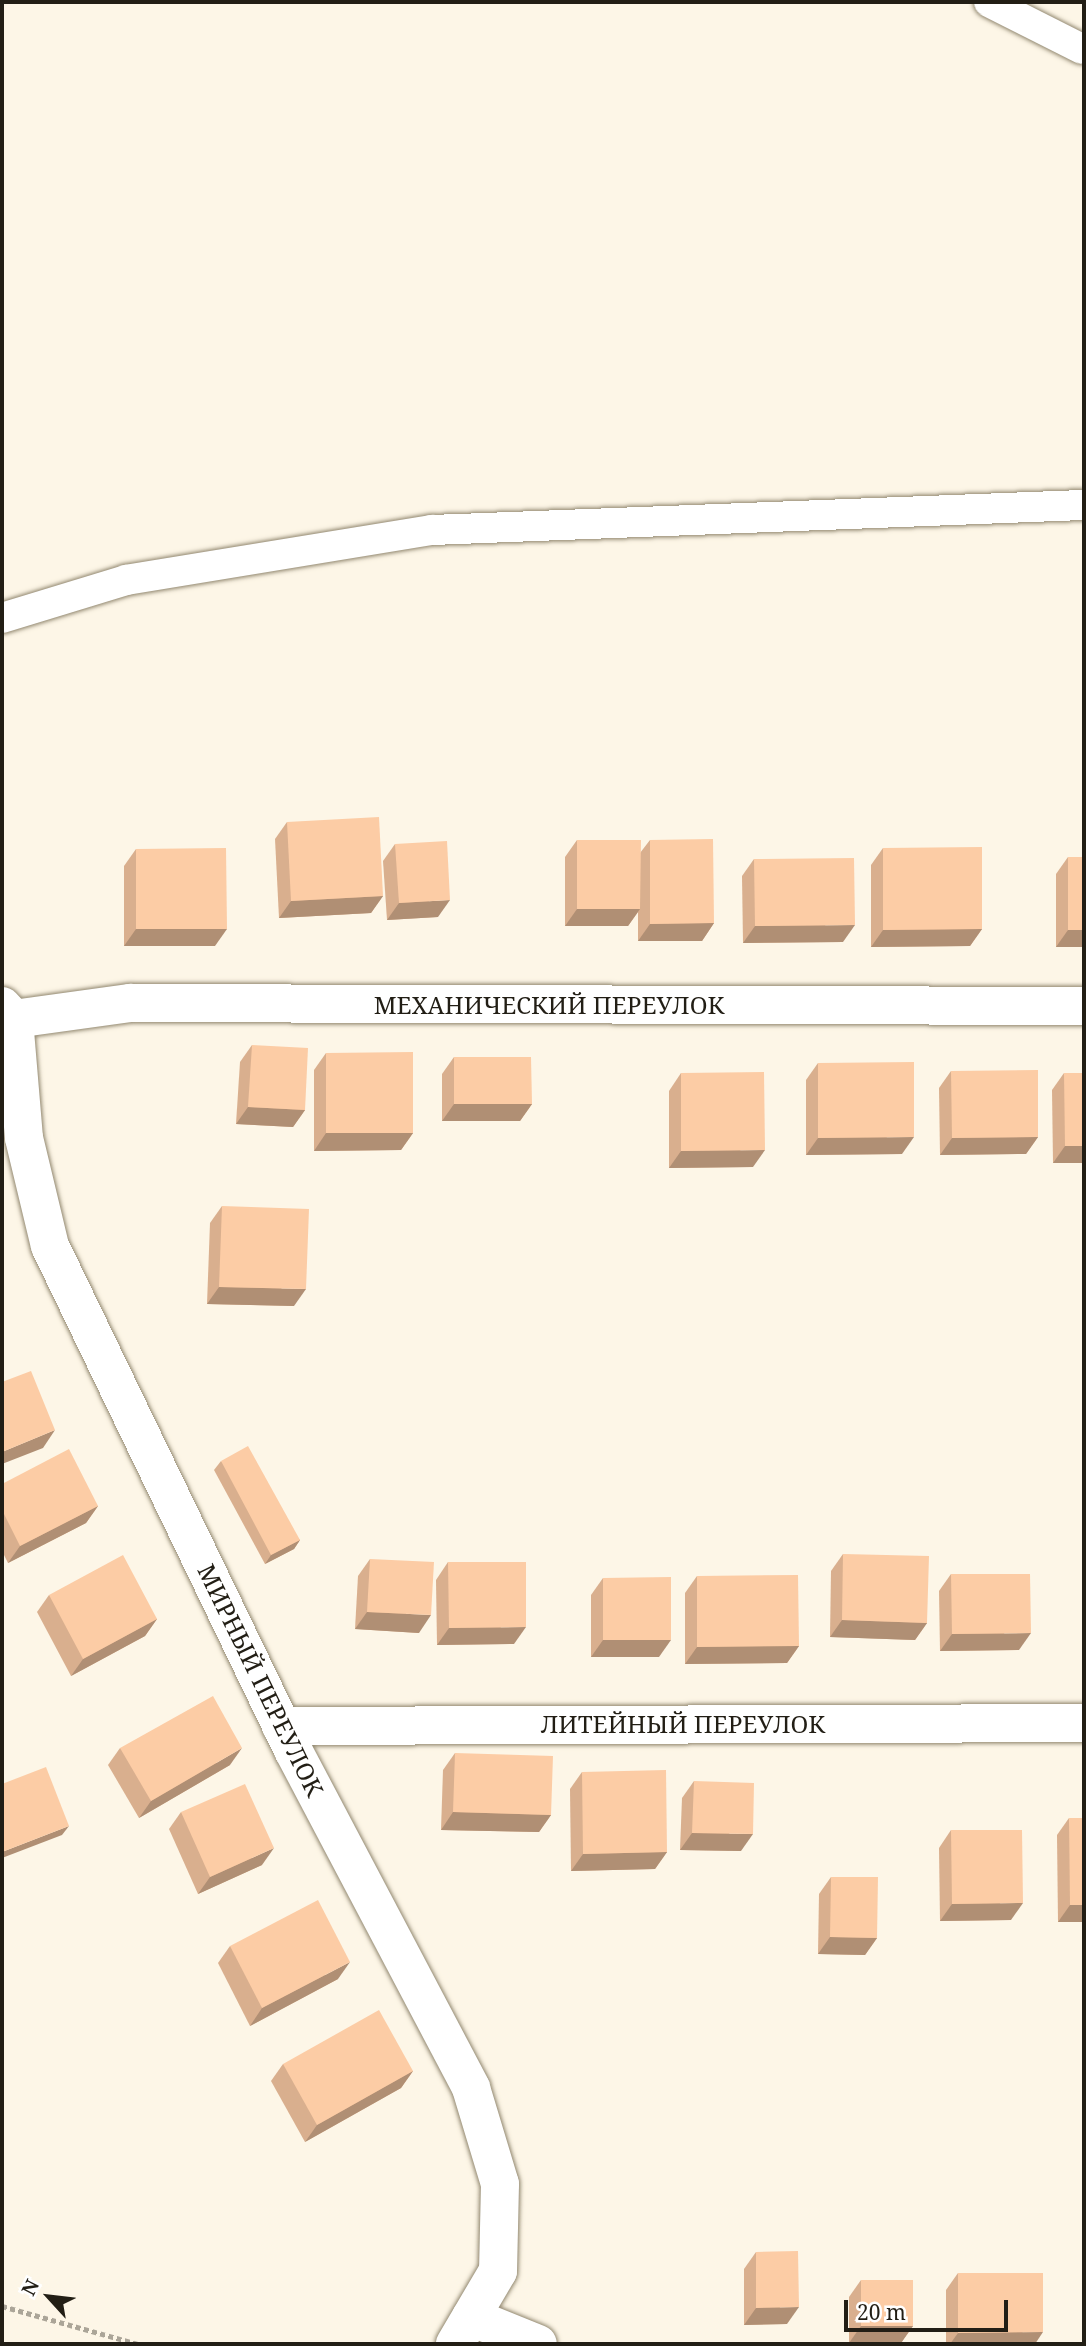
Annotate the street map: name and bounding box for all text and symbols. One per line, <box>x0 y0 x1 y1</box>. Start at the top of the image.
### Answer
street label: МЕХАНИЧЕСКИЙ ПЕРЕУЛОК <box>374 991 724 1019</box>
street label: МИРНЫЙ ПЕРЕУЛОК <box>192 1559 330 1801</box>
street label: ЛИТЕЙНЫЙ ПЕРЕУЛОК <box>541 1710 825 1738</box>
north arrow <box>14 2262 84 2332</box>
text: N <box>15 2275 45 2300</box>
scale bar <box>848 2286 1012 2330</box>
text: 20 m <box>857 2298 906 2326</box>

